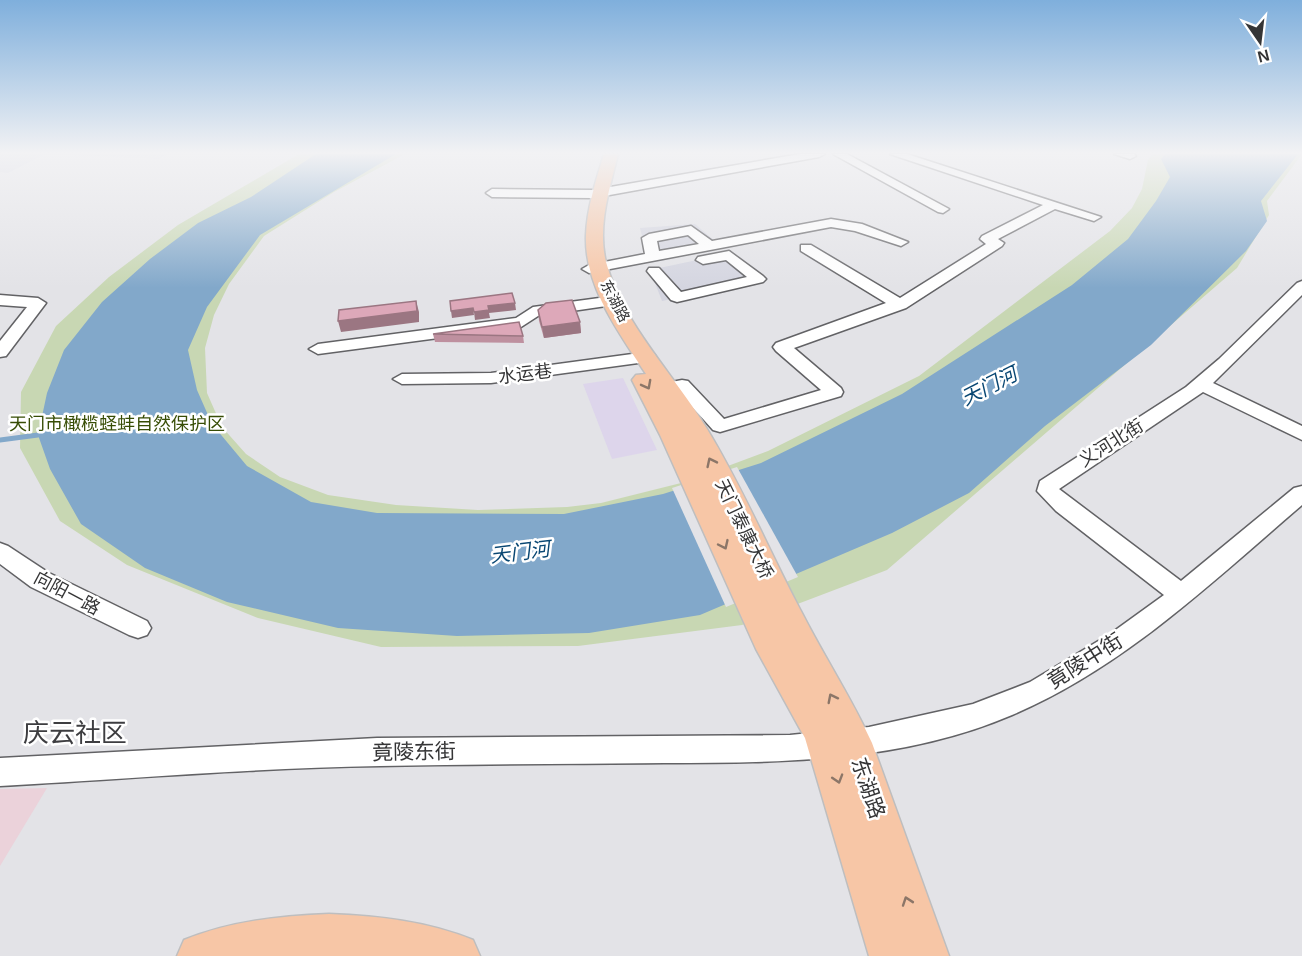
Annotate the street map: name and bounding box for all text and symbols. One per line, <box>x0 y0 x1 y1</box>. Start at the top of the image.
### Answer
north arrow <box>1230 12 1290 72</box>
text: N <box>1256 46 1271 66</box>
street label: 东湖路 <box>597 277 634 325</box>
street label: 水运巷 <box>497 361 553 387</box>
water label: 天门河 <box>957 361 1024 409</box>
one-way arrow <box>640 379 651 390</box>
park label: 天门市橄榄蛏蚌自然保护区 <box>9 414 225 434</box>
street label: 义河北街 <box>1075 415 1147 471</box>
one-way arrow <box>706 458 718 469</box>
street label: 天门泰康大桥 <box>711 476 777 582</box>
water label: 天门河 <box>489 537 555 567</box>
one-way arrow <box>717 539 729 550</box>
street label: 向阳一路 <box>31 567 103 619</box>
street label: 竟陵中街 <box>1043 629 1126 693</box>
one-way arrow <box>828 694 839 705</box>
district label: 庆云社区 <box>23 718 127 748</box>
street label: 竟陵东街 <box>372 739 456 764</box>
street label: 东湖路 <box>847 754 890 821</box>
one-way arrow <box>831 773 843 784</box>
one-way arrow <box>902 896 915 907</box>

